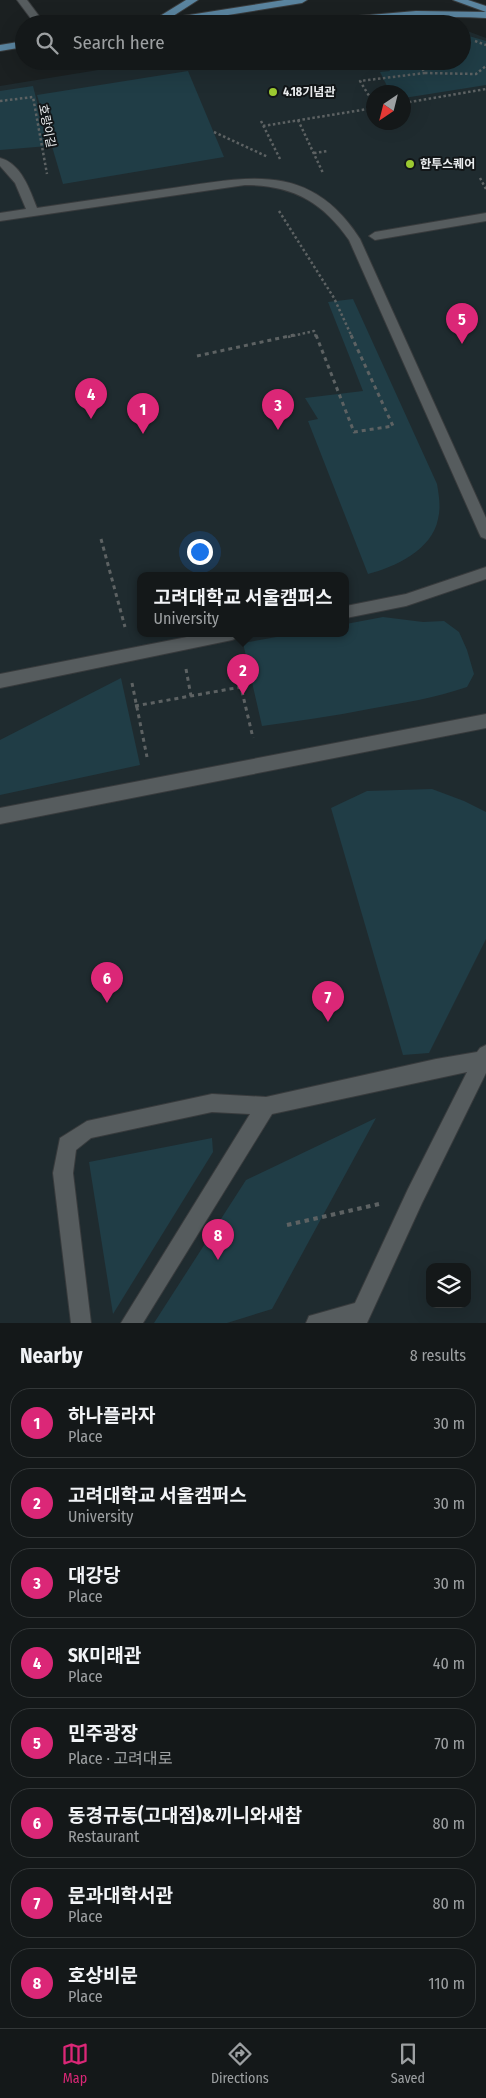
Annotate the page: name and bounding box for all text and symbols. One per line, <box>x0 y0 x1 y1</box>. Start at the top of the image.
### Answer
search box <box>15 15 471 70</box>
icon: search <box>33 29 61 57</box>
text: Search here <box>73 31 165 54</box>
place label: 4.18기념관 <box>283 85 335 99</box>
north arrow <box>366 85 411 130</box>
marker: 4.18기념관 <box>267 86 279 98</box>
street label: 호랑이길 <box>36 103 58 149</box>
place label: 한투스퀘어 <box>420 157 475 171</box>
marker: 한투스퀘어 <box>404 158 416 170</box>
pin: 5 <box>446 303 478 344</box>
pin: 4 <box>75 378 107 419</box>
pin: 3 <box>262 389 294 430</box>
pin: 1 <box>127 393 159 434</box>
your location <box>187 539 213 565</box>
popup <box>137 572 349 637</box>
text: 고려대학교 서울캠퍼스 <box>154 586 332 609</box>
text: University <box>154 609 219 628</box>
pin: 2 <box>227 654 259 695</box>
pin: 6 <box>91 962 123 1003</box>
pin: 7 <box>312 981 344 1022</box>
pin: 8 <box>202 1219 234 1260</box>
map controls <box>426 1263 471 1308</box>
button: layers <box>426 1263 471 1308</box>
text: Nearby <box>20 1343 82 1369</box>
text: 8 results <box>410 1346 466 1365</box>
text: 하나플라자 <box>68 1404 155 1427</box>
text: 1 <box>34 1414 40 1433</box>
text: 30 m <box>433 1414 465 1433</box>
text: Place <box>68 1427 103 1446</box>
text: 고려대학교 서울캠퍼스 <box>68 1484 247 1507</box>
text: 2 <box>33 1494 41 1513</box>
text: 30 m <box>433 1494 465 1513</box>
text: University <box>68 1507 133 1526</box>
text: 대강당 <box>68 1564 120 1587</box>
text: 3 <box>33 1574 41 1593</box>
text: 30 m <box>433 1574 465 1593</box>
text: Place <box>68 1587 103 1606</box>
text: SK미래관 <box>68 1644 141 1667</box>
text: 4 <box>33 1654 41 1673</box>
text: 40 m <box>433 1654 465 1673</box>
text: Place <box>68 1667 103 1686</box>
text: 민주광장 <box>68 1722 138 1745</box>
text: 5 <box>33 1734 41 1753</box>
text: 70 m <box>434 1734 465 1753</box>
text: Place · 고려대로 <box>68 1749 172 1768</box>
text: 동경규동(고대점)&끼니와새참 <box>68 1804 302 1827</box>
text: 6 <box>33 1814 41 1833</box>
text: 80 m <box>433 1814 465 1833</box>
text: Restaurant <box>68 1827 139 1846</box>
text: 문과대학서관 <box>68 1884 173 1907</box>
text: 7 <box>34 1894 40 1913</box>
text: 80 m <box>433 1894 465 1913</box>
text: Place <box>68 1907 103 1926</box>
text: 호상비문 <box>68 1964 138 1987</box>
text: 8 <box>33 1974 41 1993</box>
text: 110 m <box>428 1974 465 1993</box>
text: Place <box>68 1987 103 2006</box>
tab: Map <box>61 2040 89 2087</box>
tab: Directions <box>211 2040 269 2087</box>
tab: Saved <box>391 2040 425 2087</box>

